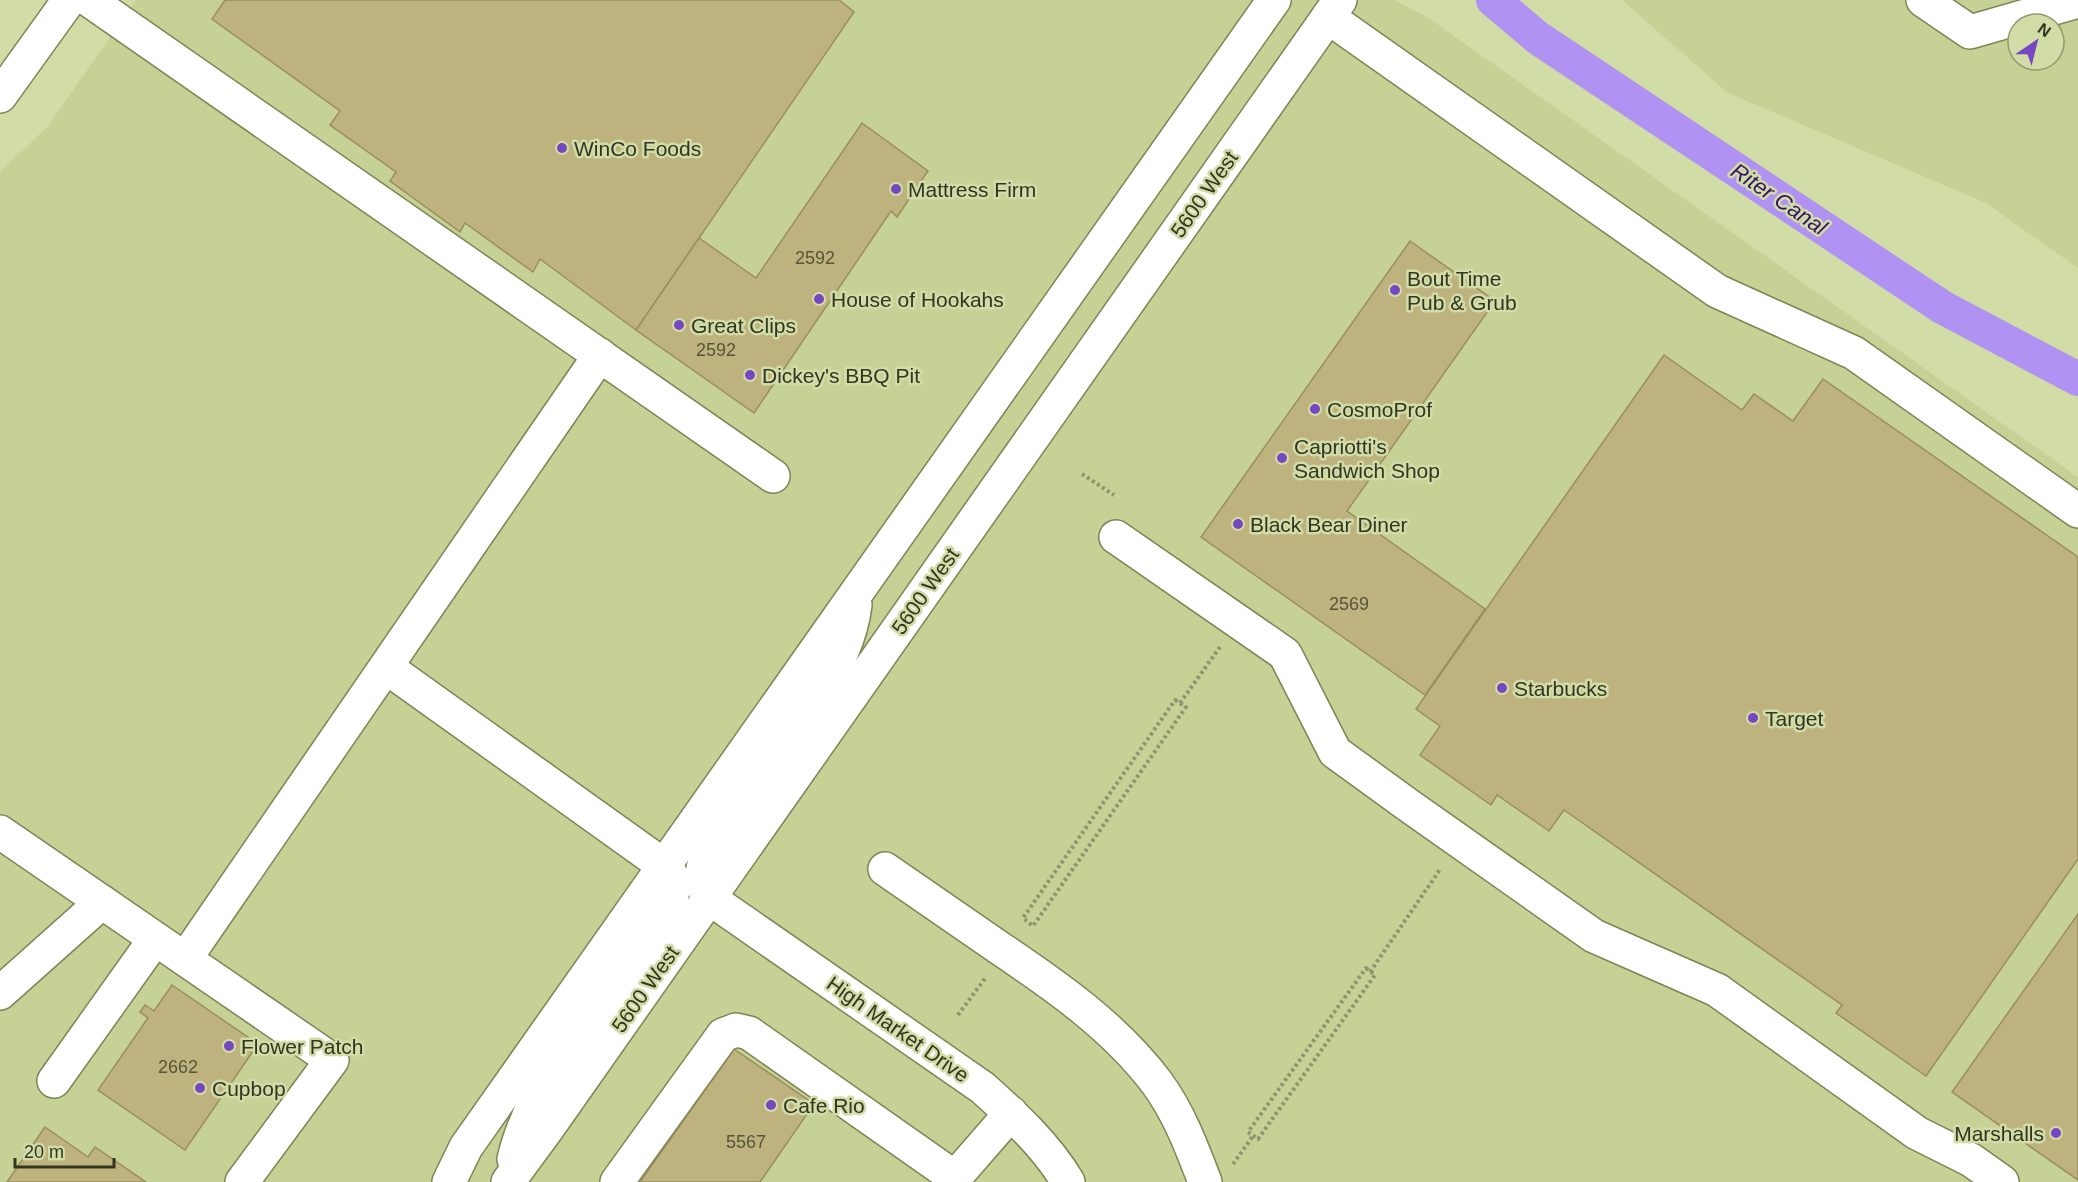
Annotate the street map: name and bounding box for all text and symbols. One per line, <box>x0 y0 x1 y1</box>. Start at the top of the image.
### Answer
north arrow <box>2006 12 2066 72</box>
text: N <box>2035 20 2054 40</box>
place label: WinCo Foods <box>574 137 701 160</box>
marker: WinCo Foods <box>555 141 569 155</box>
street label: 5600 West <box>1166 146 1242 242</box>
water label: Riter Canal <box>1726 158 1833 241</box>
place label: Mattress Firm <box>908 178 1036 201</box>
marker: Mattress Firm <box>889 182 903 196</box>
house number: 2592 <box>795 248 835 268</box>
place label: Bout Time Pub & Grub <box>1407 267 1517 314</box>
marker: Bout Time Pub & Grub <box>1388 283 1402 297</box>
place label: House of Hookahs <box>831 288 1004 311</box>
marker: House of Hookahs <box>812 292 826 306</box>
place label: Great Clips <box>691 314 796 337</box>
marker: Great Clips <box>672 318 686 332</box>
house number: 2592 <box>696 340 736 360</box>
place label: Dickey's BBQ Pit <box>762 364 920 387</box>
marker: Dickey's BBQ Pit <box>743 368 757 382</box>
place label: CosmoProf <box>1327 398 1432 421</box>
marker: CosmoProf <box>1308 402 1322 416</box>
place label: Capriotti's Sandwich Shop <box>1294 435 1440 482</box>
marker: Capriotti's Sandwich Shop <box>1275 451 1289 465</box>
place label: Black Bear Diner <box>1250 513 1408 536</box>
marker: Black Bear Diner <box>1231 517 1245 531</box>
street label: 5600 West <box>887 543 963 639</box>
house number: 2569 <box>1329 594 1369 614</box>
place label: Starbucks <box>1514 677 1607 700</box>
marker: Starbucks <box>1495 681 1509 695</box>
place label: Target <box>1765 707 1824 730</box>
marker: Target <box>1746 711 1760 725</box>
street label: 5600 West <box>607 941 683 1037</box>
street label: High Market Drive <box>823 971 973 1087</box>
place label: Flower Patch <box>241 1035 364 1058</box>
marker: Flower Patch <box>222 1039 236 1053</box>
house number: 2662 <box>158 1057 198 1077</box>
place label: Cupbop <box>212 1077 286 1100</box>
marker: Cupbop <box>193 1081 207 1095</box>
place label: Cafe Rio <box>783 1094 865 1117</box>
marker: Cafe Rio <box>764 1098 778 1112</box>
place label: Marshalls <box>1954 1122 2044 1145</box>
marker: Marshalls <box>2049 1126 2063 1140</box>
scale bar <box>15 1131 114 1169</box>
house number: 5567 <box>726 1132 766 1152</box>
text: 20 m <box>24 1142 64 1162</box>

